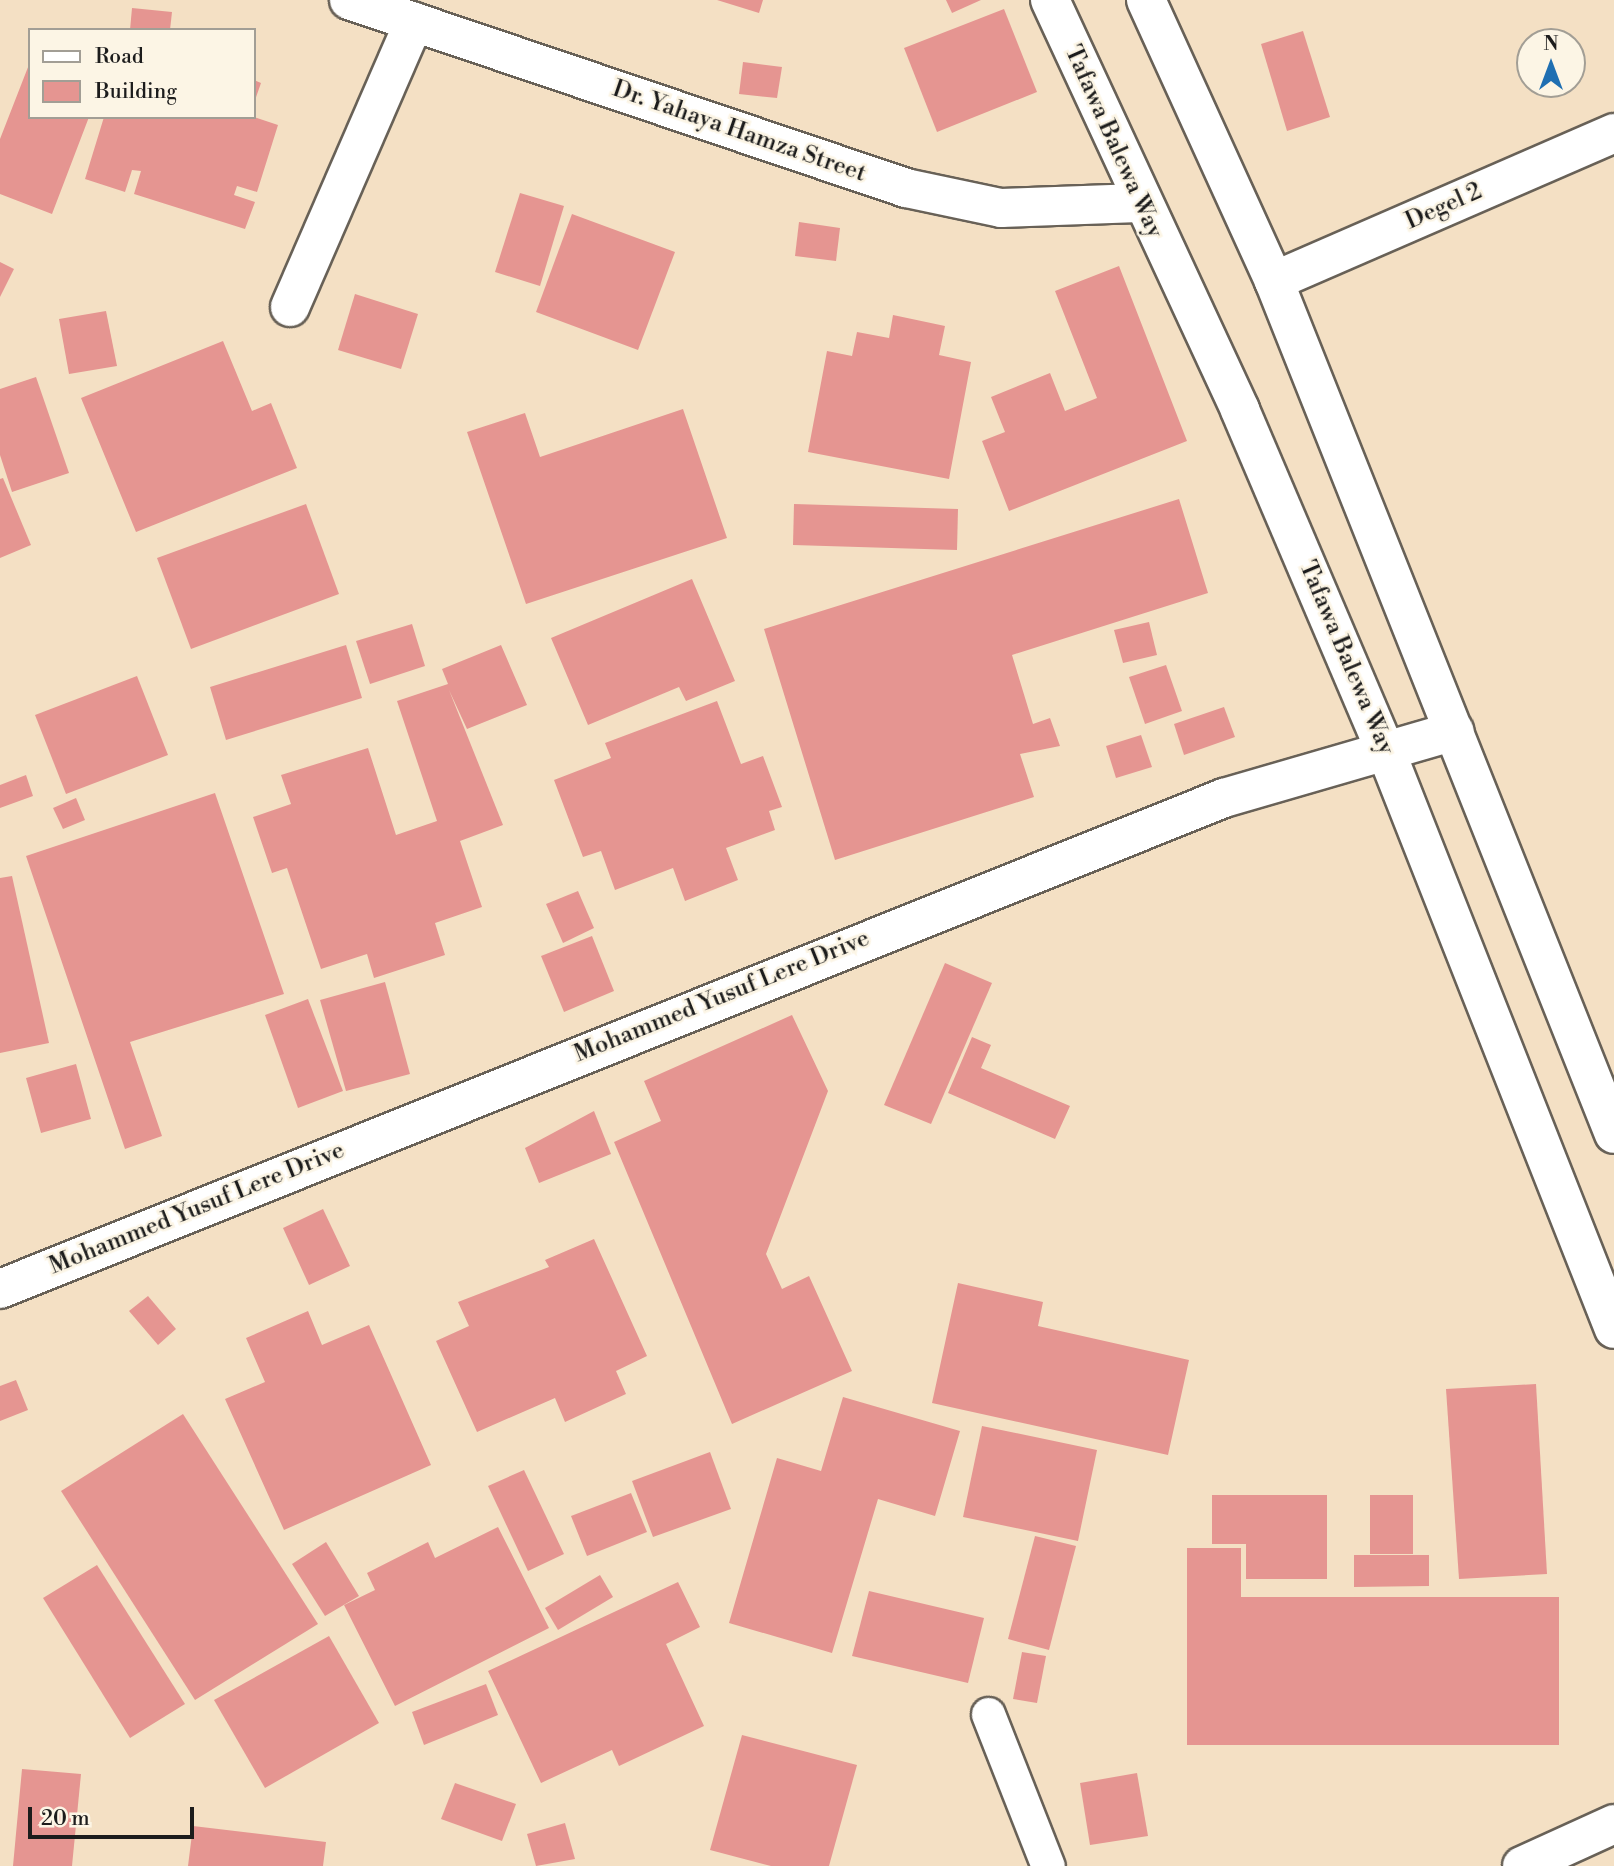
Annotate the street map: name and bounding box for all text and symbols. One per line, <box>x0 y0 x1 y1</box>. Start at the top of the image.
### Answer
legend <box>28 28 256 119</box>
north arrow <box>1516 28 1586 98</box>
text: N <box>1543 32 1559 56</box>
street label: Tafawa Balewa Way <box>1058 41 1168 243</box>
text: Road <box>95 44 144 70</box>
street label: Dr. Yahaya Hamza Street <box>608 75 870 189</box>
text: Building <box>95 79 177 105</box>
street label: Degel 2 <box>1401 177 1487 237</box>
street label: Tafawa Balewa Way <box>1292 557 1400 759</box>
street label: Mohammed Yusuf Lere Drive <box>570 924 874 1070</box>
street label: Mohammed Yusuf Lere Drive <box>45 1136 349 1282</box>
scale bar <box>32 1792 198 1836</box>
text: 20 m <box>41 1806 90 1832</box>

